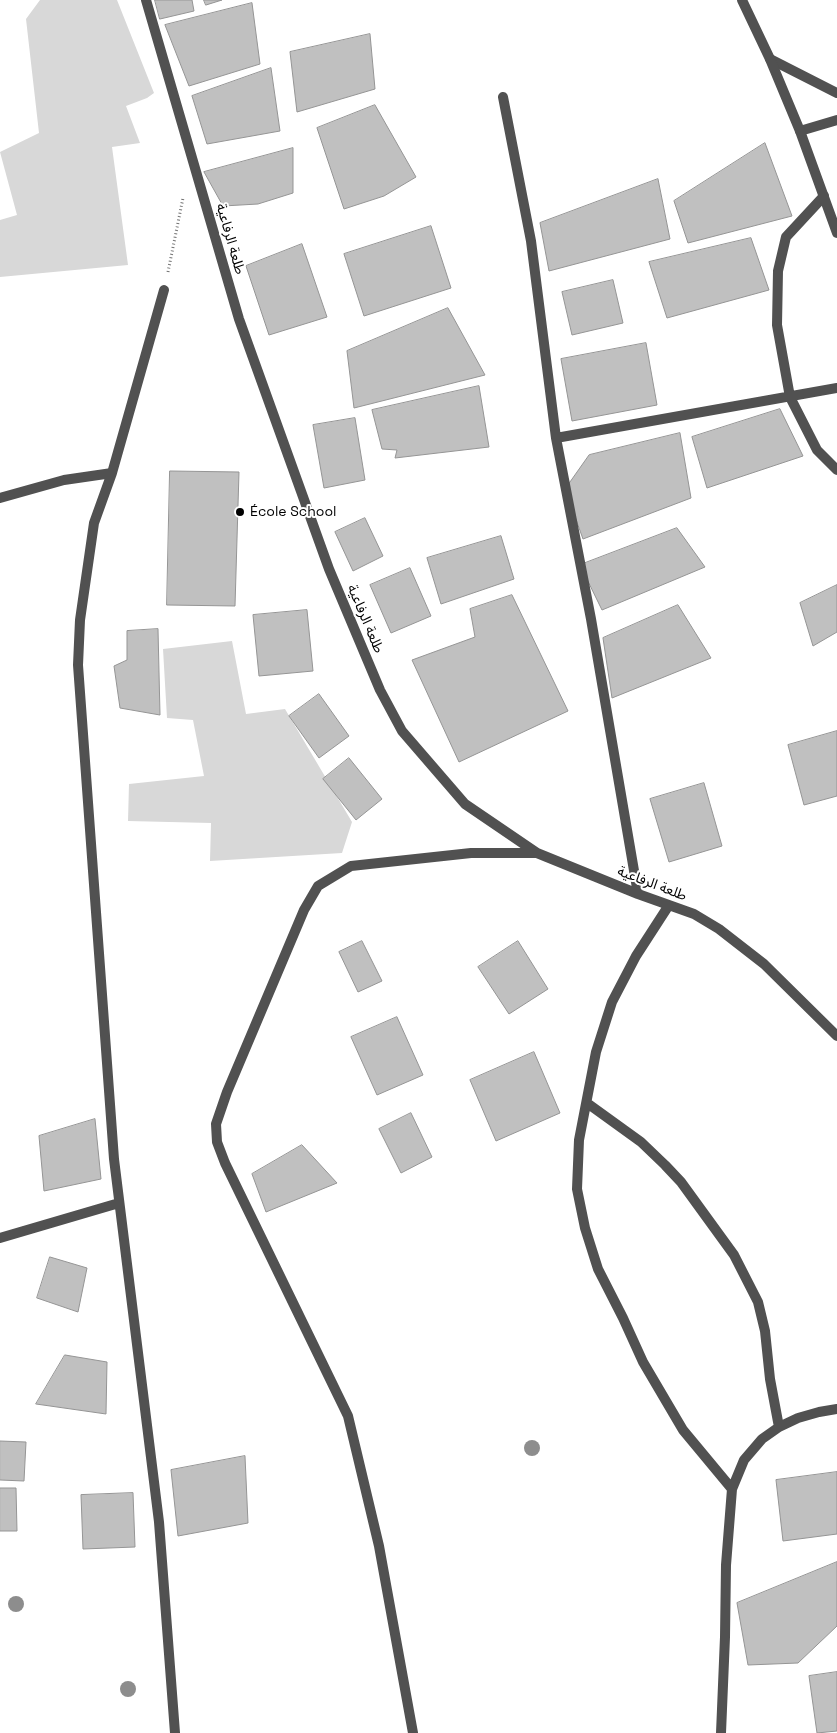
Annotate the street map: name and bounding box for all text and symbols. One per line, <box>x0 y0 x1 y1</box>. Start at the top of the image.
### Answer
street label: طلعة الرفاعية <box>212 202 248 276</box>
place label: École School <box>250 504 336 520</box>
marker: École School <box>234 506 246 518</box>
street label: طلعة الرفاعية <box>343 582 387 656</box>
street label: طلعة الرفاعية <box>615 863 689 905</box>

